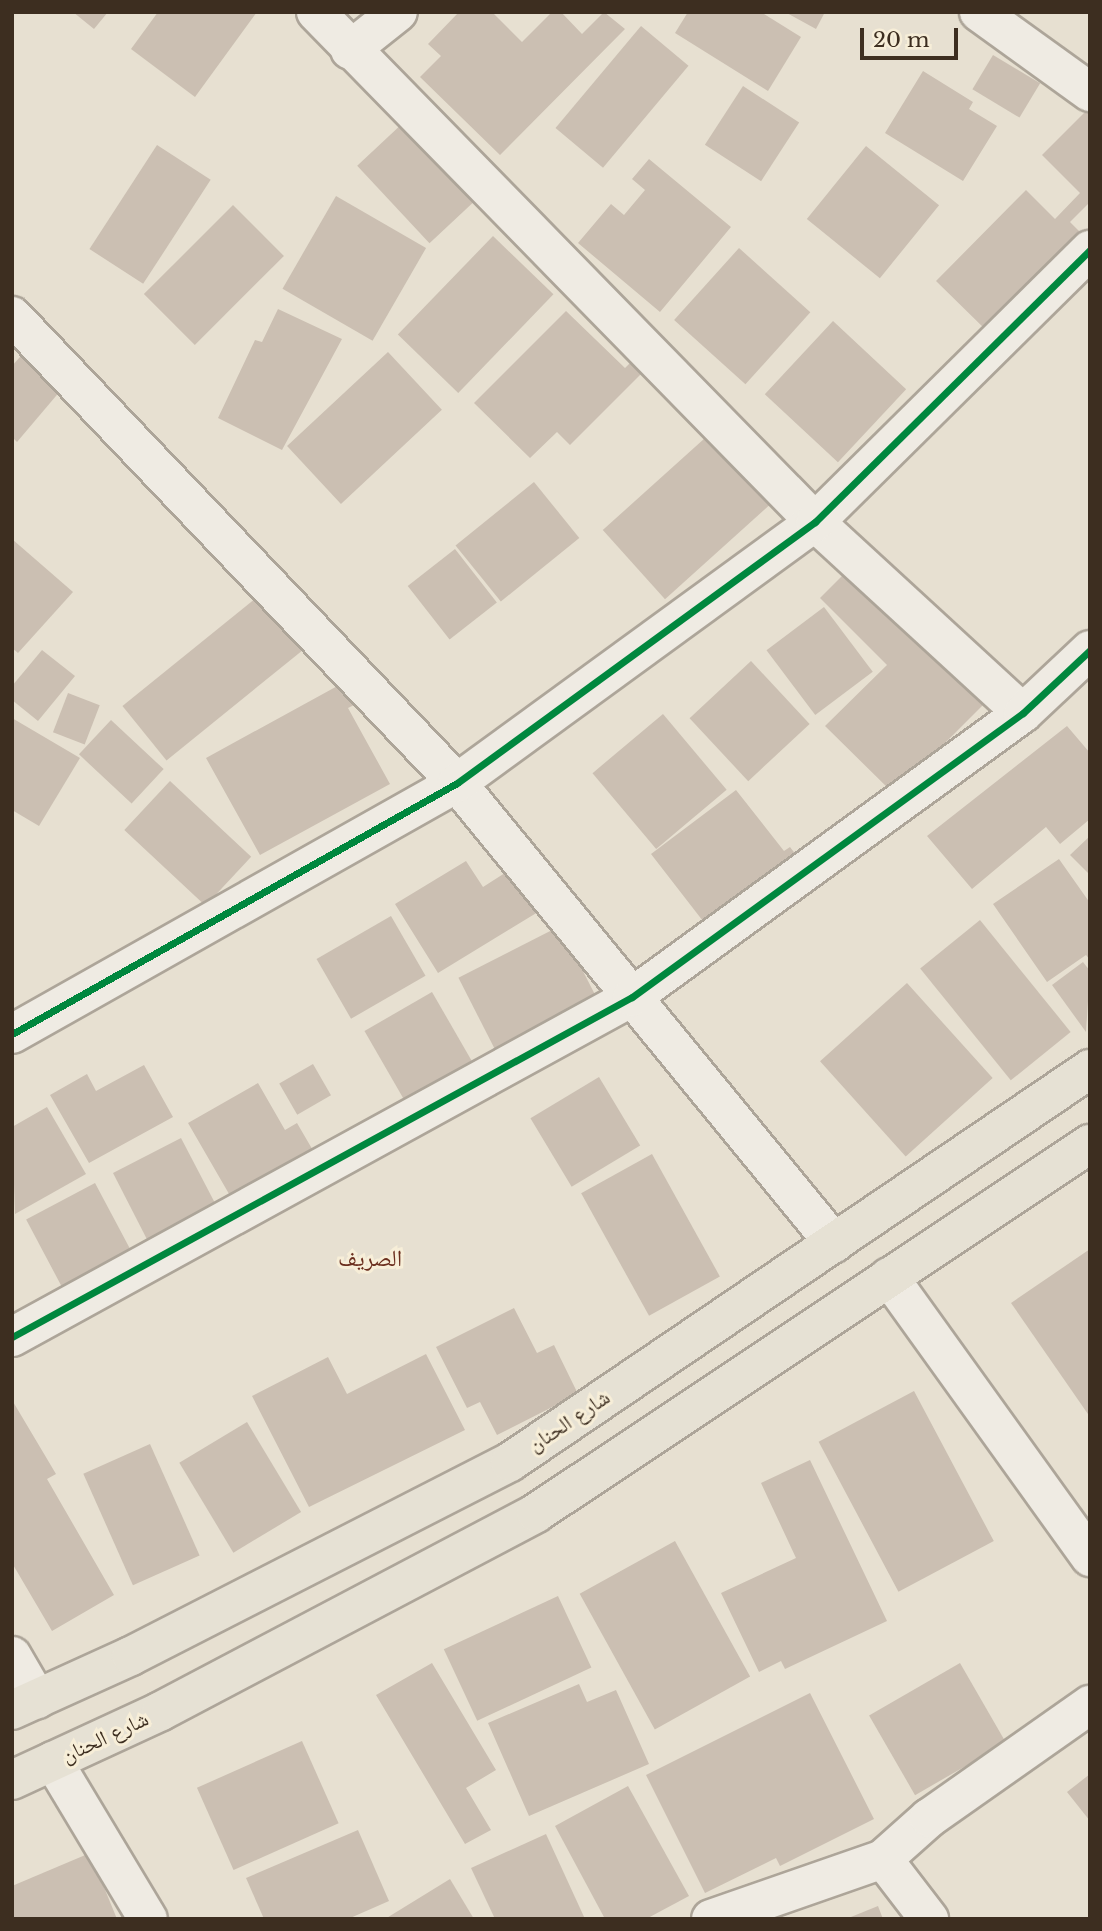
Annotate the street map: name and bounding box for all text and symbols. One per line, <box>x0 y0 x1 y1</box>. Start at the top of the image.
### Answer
scale bar <box>864 14 962 58</box>
text: 20 m <box>873 27 930 53</box>
district label: الصريف <box>338 1244 402 1272</box>
street label: شارع الحنان <box>523 1385 615 1457</box>
street label: شارع الحنان <box>57 1706 153 1768</box>

